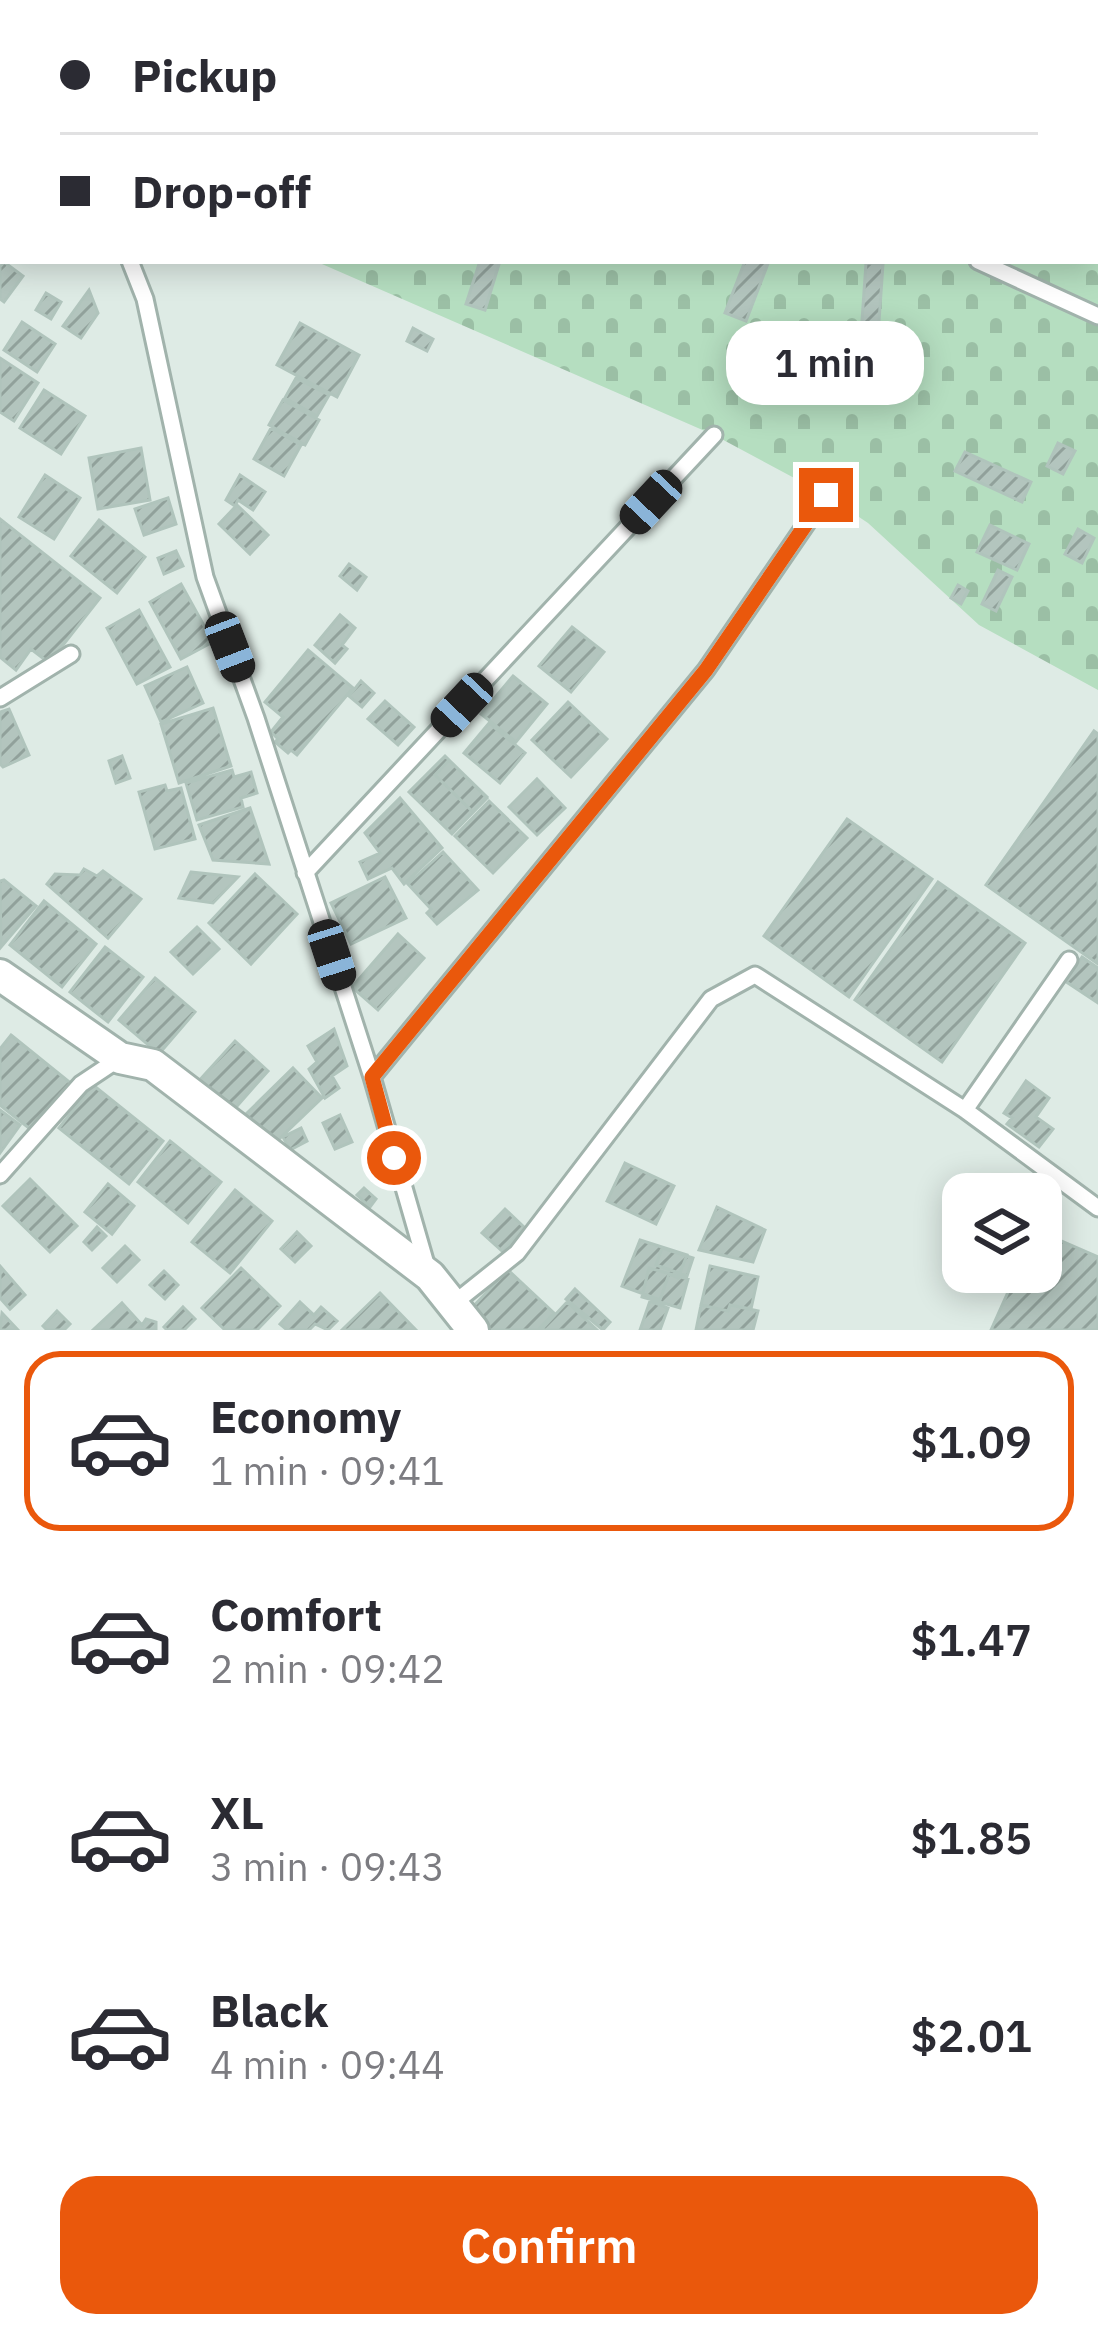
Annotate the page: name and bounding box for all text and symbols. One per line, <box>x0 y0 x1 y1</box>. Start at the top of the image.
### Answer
text: Pickup <box>132 46 277 104</box>
text: Drop-off <box>132 162 311 220</box>
callout: 1 min <box>727 321 925 405</box>
text: 1 min <box>775 337 875 388</box>
car <box>613 463 689 541</box>
route end <box>799 468 853 522</box>
car <box>200 607 260 687</box>
car <box>424 666 500 744</box>
car <box>304 915 360 995</box>
route start <box>367 1131 421 1185</box>
map controls <box>942 1173 1062 1293</box>
button: layers <box>942 1173 1062 1293</box>
icon: car <box>66 1387 174 1495</box>
text: Economy <box>210 1387 401 1445</box>
text: $1.09 <box>911 1412 1032 1470</box>
text: 1 min · 09:41 <box>210 1445 445 1496</box>
icon: car <box>66 1585 174 1693</box>
text: Comfort <box>210 1585 382 1643</box>
text: $1.47 <box>911 1610 1032 1668</box>
text: 2 min · 09:42 <box>210 1643 445 1694</box>
icon: car <box>66 1783 174 1891</box>
text: XL <box>210 1783 264 1841</box>
text: $1.85 <box>911 1808 1032 1866</box>
text: 3 min · 09:43 <box>210 1841 445 1892</box>
icon: car <box>66 1981 174 2089</box>
text: Black <box>210 1981 329 2039</box>
text: $2.01 <box>911 2006 1032 2064</box>
text: 4 min · 09:44 <box>210 2039 445 2090</box>
button: Confirm <box>60 2176 1038 2314</box>

